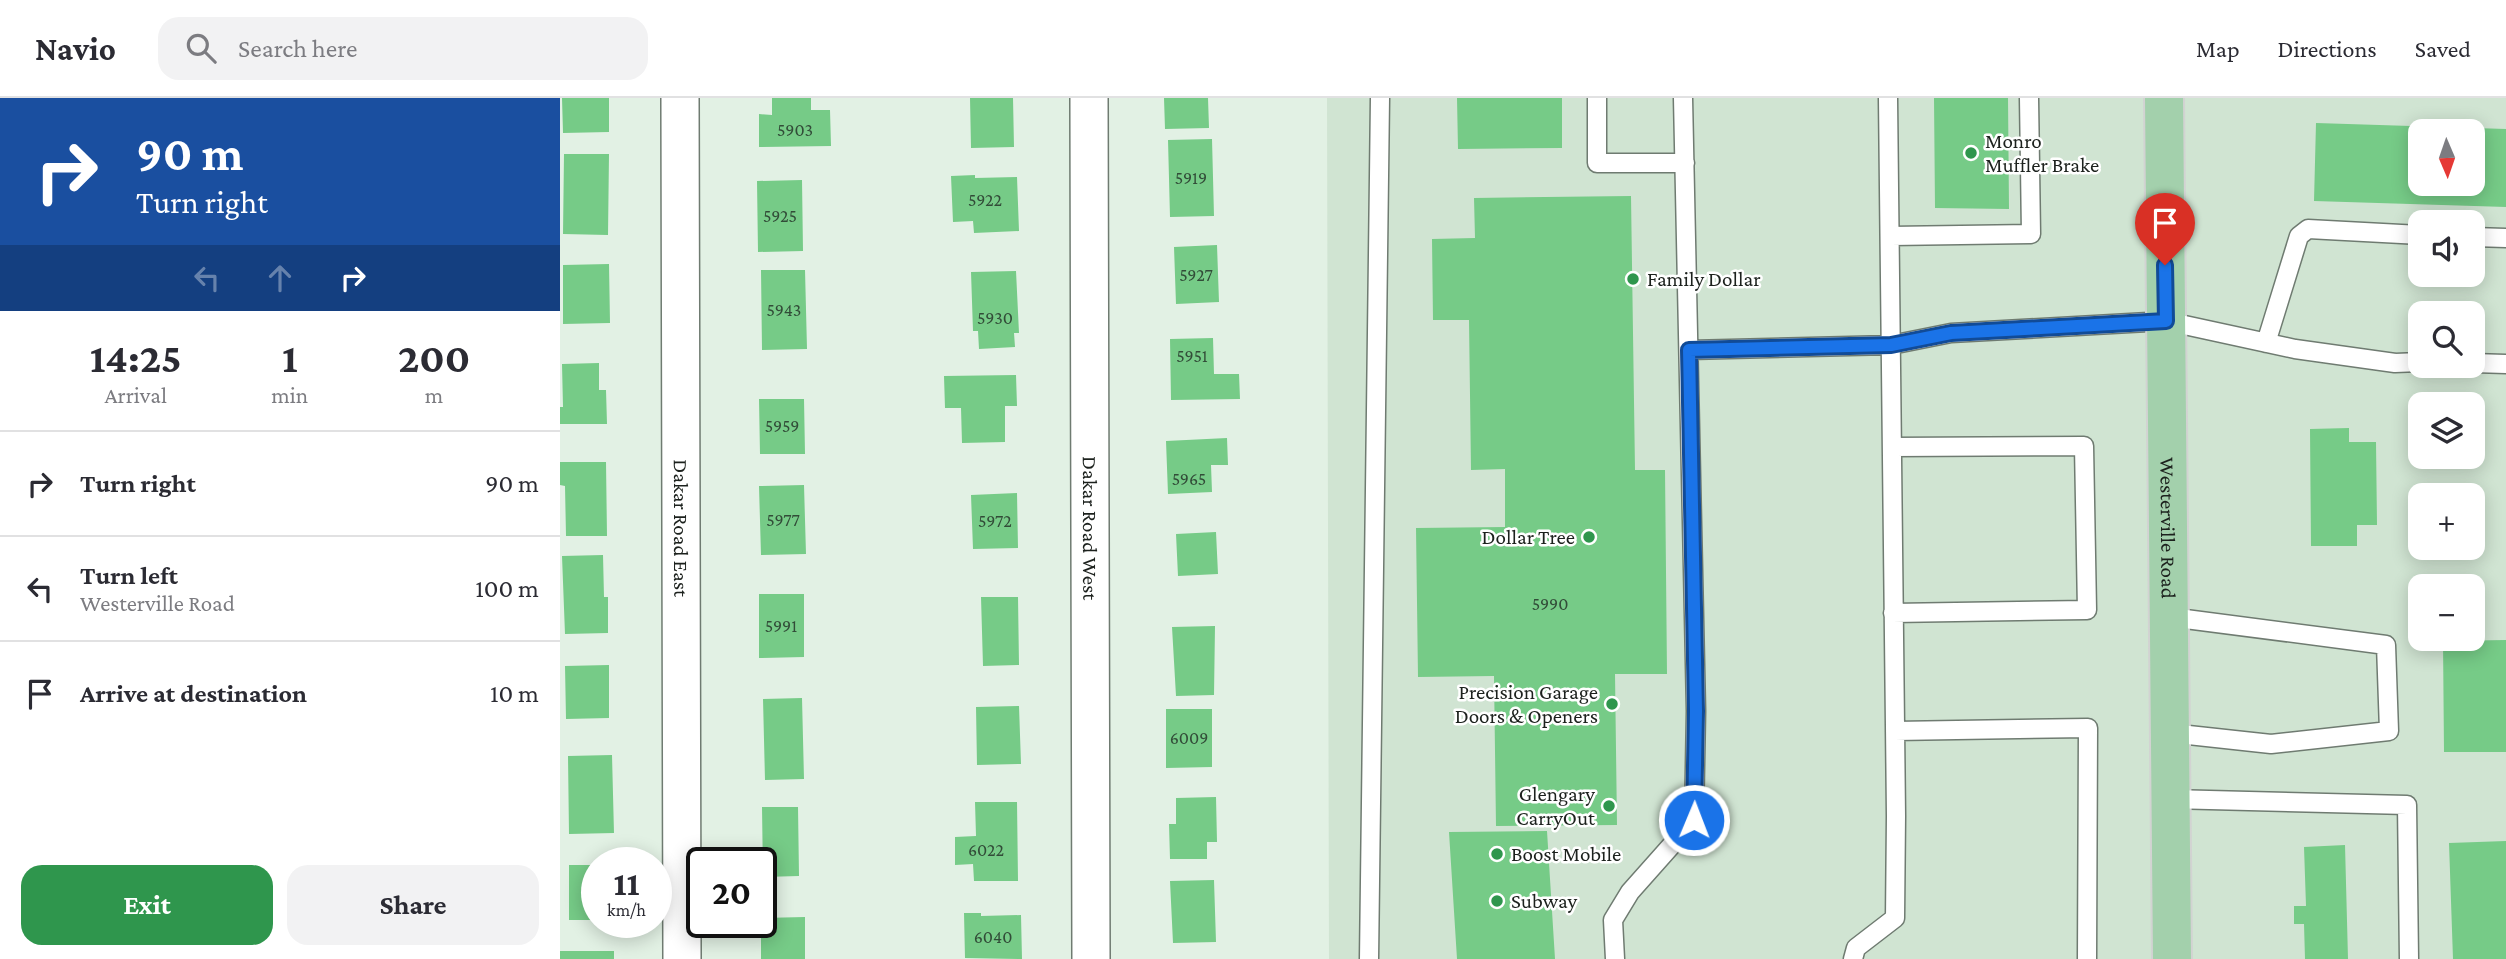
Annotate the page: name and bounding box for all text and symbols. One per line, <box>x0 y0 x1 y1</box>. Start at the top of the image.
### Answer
search box <box>158 17 648 80</box>
icon: search <box>182 29 220 67</box>
text: Navio <box>35 30 116 67</box>
text: Search here <box>238 34 357 63</box>
text: Map <box>2196 35 2240 62</box>
text: Directions <box>2278 35 2377 62</box>
text: Saved <box>2415 35 2471 62</box>
north arrow <box>2408 119 2485 196</box>
map controls <box>2408 119 2485 651</box>
house number: 5903 <box>777 120 813 140</box>
icon: right <box>21 126 112 217</box>
text: 90 m <box>136 126 243 181</box>
place label: Monro Muffler Brake <box>1985 129 2099 177</box>
marker: Monro Muffler Brake <box>1963 145 1979 161</box>
house number: 5919 <box>1175 168 1207 188</box>
text: Turn right <box>136 184 268 220</box>
house number: 5922 <box>968 190 1002 210</box>
pin <box>2135 193 2195 265</box>
icon: arrive <box>2146 204 2184 242</box>
house number: 5925 <box>763 206 797 226</box>
button: sound <box>2408 210 2485 287</box>
icon: left <box>188 259 226 297</box>
icon: ahead <box>261 259 299 297</box>
icon: right <box>334 259 372 297</box>
house number: 5927 <box>1179 265 1213 285</box>
place label: Family Dollar <box>1647 267 1761 291</box>
marker: Family Dollar <box>1625 271 1641 287</box>
house number: 5943 <box>767 300 801 320</box>
button: search <box>2408 301 2485 378</box>
house number: 5930 <box>977 308 1013 328</box>
text: 14:25 <box>90 334 182 381</box>
text: 1 <box>282 334 298 381</box>
text: 200 <box>398 334 470 381</box>
house number: 5951 <box>1176 346 1208 366</box>
text: Arrival <box>104 382 167 408</box>
text: min <box>271 382 308 408</box>
text: m <box>425 382 443 408</box>
button: layers <box>2408 392 2485 469</box>
house number: 5959 <box>765 416 799 436</box>
street label: Dakar Road West <box>1078 456 1102 601</box>
street label: Westerville Road <box>2155 457 2181 599</box>
street label: Dakar Road East <box>669 459 693 598</box>
icon: right <box>21 465 59 503</box>
text: Turn right <box>80 469 196 498</box>
text: 90 m <box>485 469 539 498</box>
house number: 5965 <box>1172 469 1206 489</box>
button: + <box>2408 483 2485 560</box>
house number: 5977 <box>766 510 800 530</box>
house number: 5972 <box>978 511 1012 531</box>
place label: Dollar Tree <box>1482 525 1575 549</box>
marker: Dollar Tree <box>1581 529 1597 545</box>
text: Turn left <box>80 561 178 590</box>
icon: left <box>21 570 59 608</box>
text: 100 m <box>475 574 539 603</box>
button: − <box>2408 574 2485 651</box>
text: Westerville Road <box>80 590 235 616</box>
house number: 5990 <box>1532 594 1568 614</box>
house number: 5991 <box>765 616 797 636</box>
icon: arrive <box>21 675 59 713</box>
text: Arrive at destination <box>80 679 307 708</box>
text: 10 m <box>490 679 539 708</box>
place label: Precision Garage Doors & Openers <box>1455 680 1598 728</box>
marker: Precision Garage Doors & Openers <box>1604 696 1620 712</box>
house number: 6009 <box>1170 728 1208 748</box>
place label: Glengary CarryOut <box>1516 782 1596 830</box>
position arrow <box>1657 783 1731 857</box>
marker: Glengary CarryOut <box>1601 798 1617 814</box>
house number: 6022 <box>968 840 1004 860</box>
place label: Boost Mobile <box>1511 842 1621 866</box>
marker: Boost Mobile <box>1489 846 1505 862</box>
speed limit sign: 20 <box>686 847 777 938</box>
text: 11 <box>613 864 640 903</box>
button: Exit <box>21 865 273 945</box>
button: Share <box>287 865 539 945</box>
place label: Subway <box>1511 889 1578 913</box>
marker: Subway <box>1489 893 1505 909</box>
text: km/h <box>607 900 646 920</box>
house number: 6040 <box>974 927 1012 947</box>

